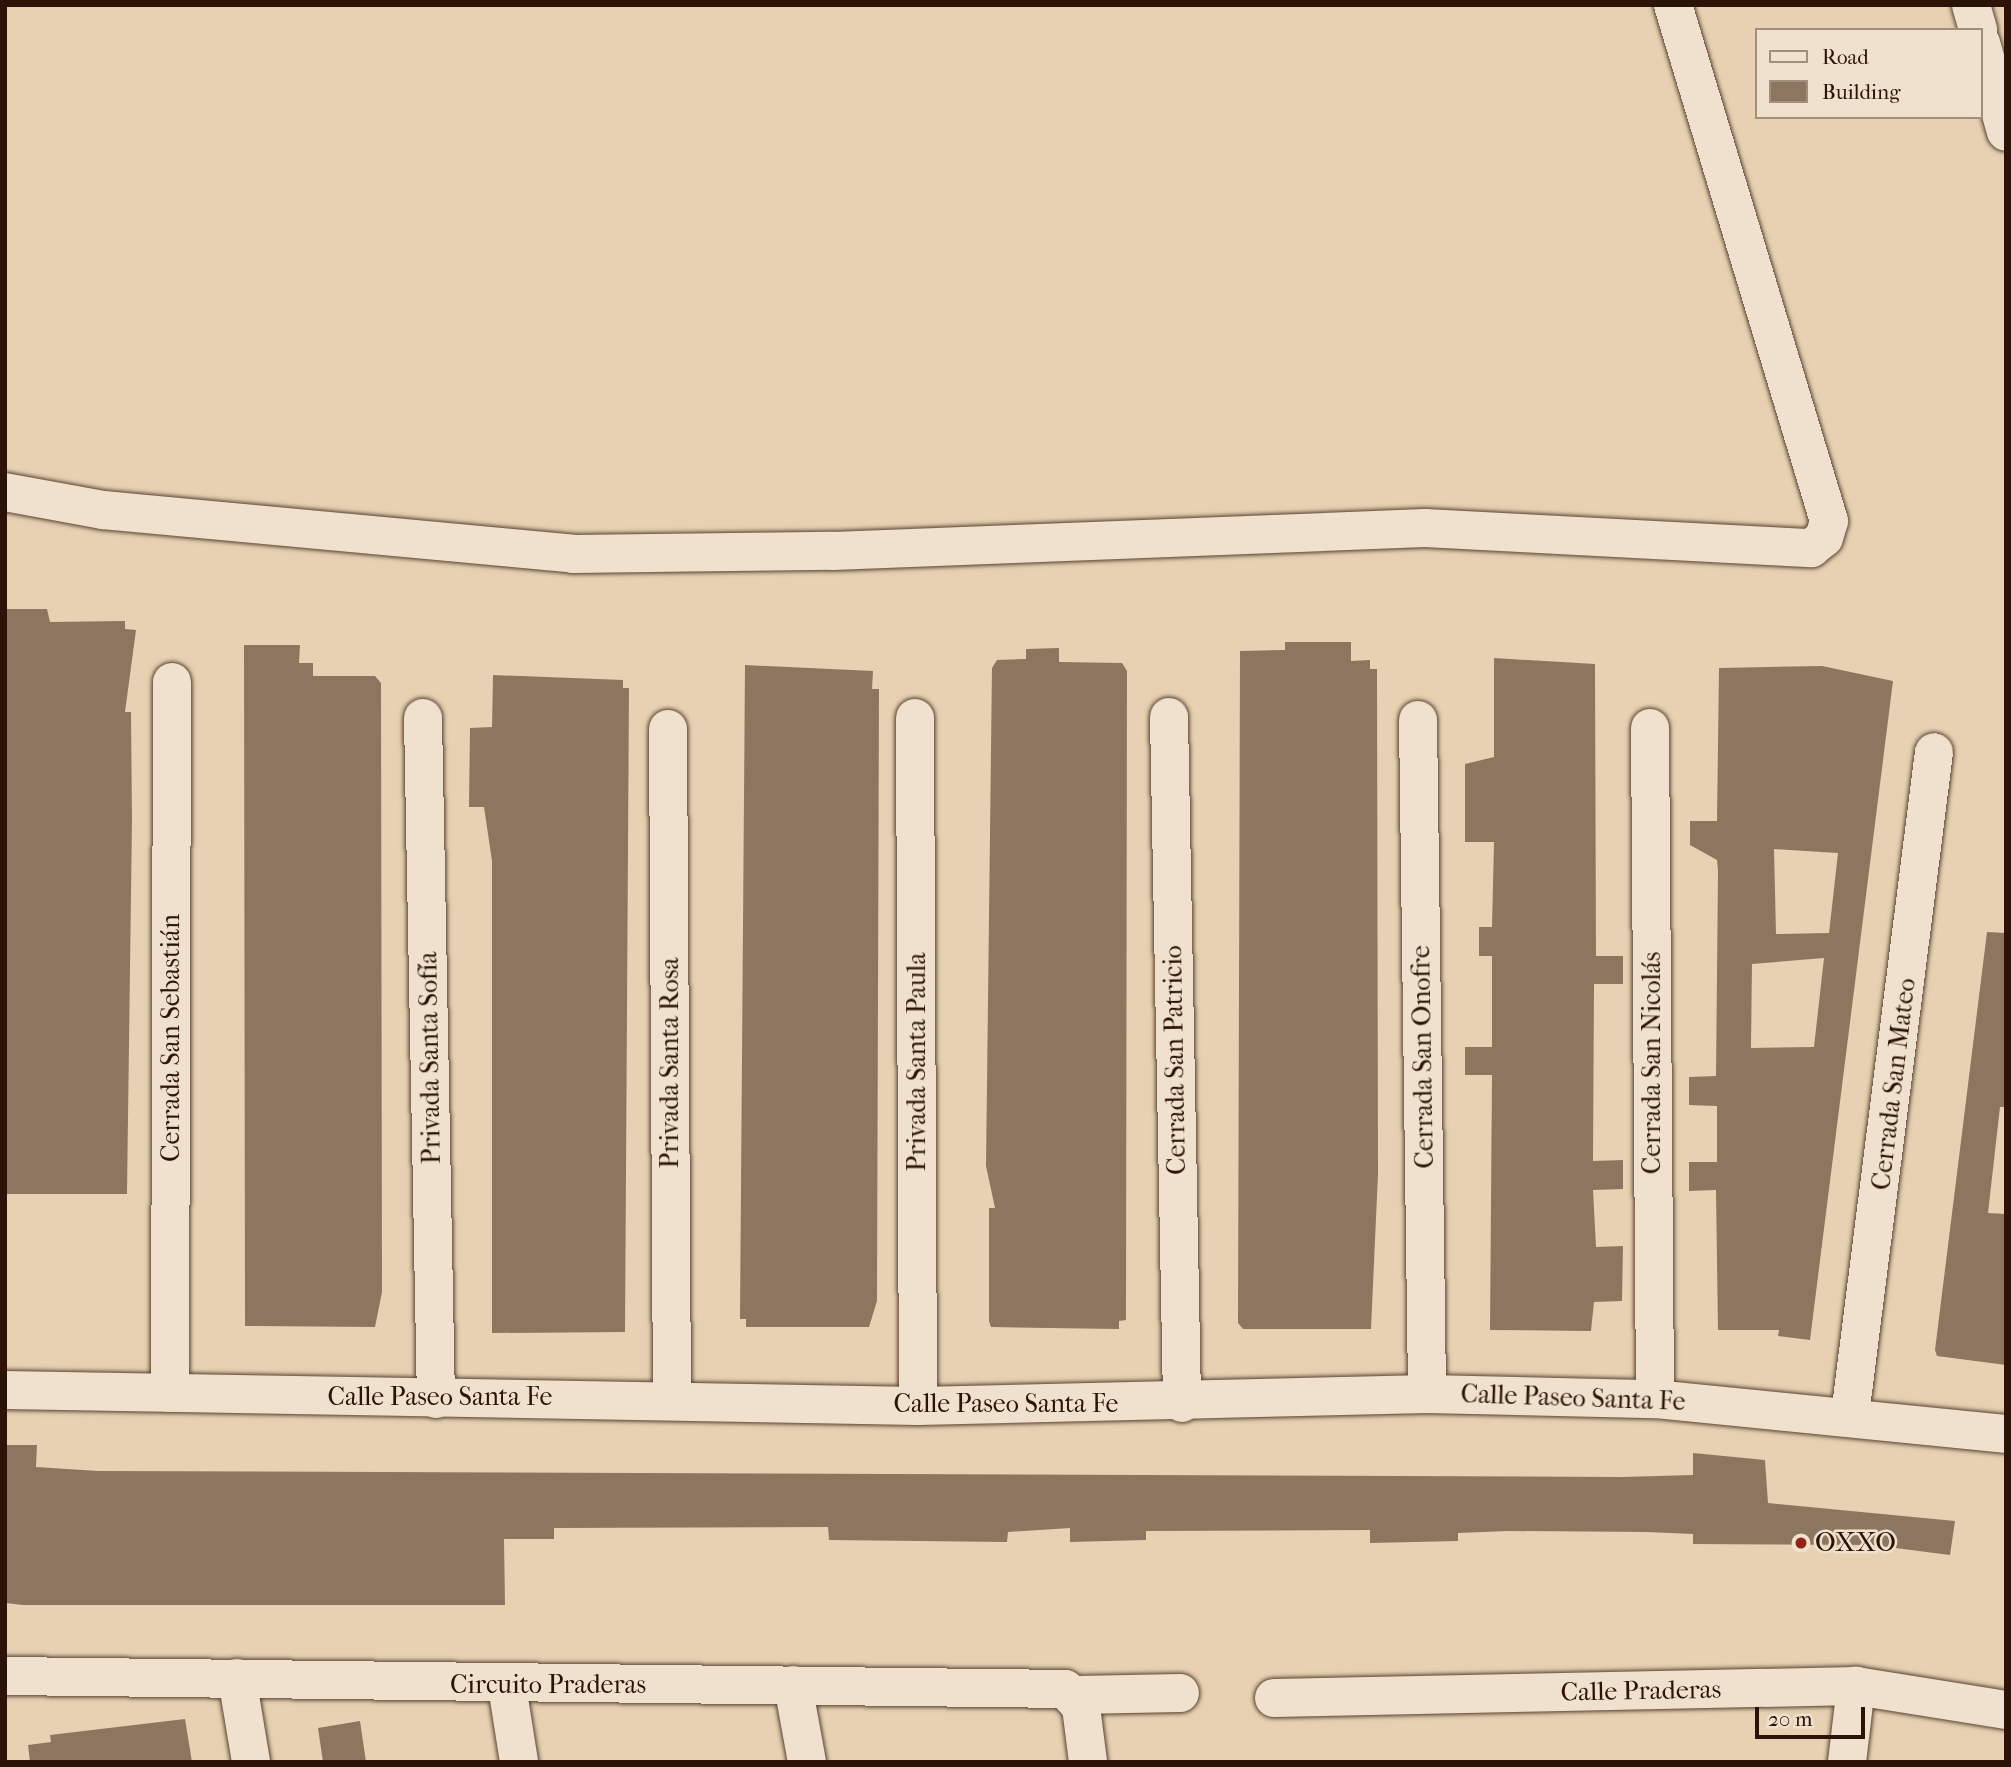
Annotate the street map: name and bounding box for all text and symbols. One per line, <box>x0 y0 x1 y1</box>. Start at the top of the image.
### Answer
legend <box>1756 28 1983 119</box>
text: Road <box>1822 45 1869 69</box>
text: Building <box>1822 80 1900 104</box>
street label: Cerrada San Sebastián <box>155 914 187 1162</box>
street label: Cerrada San Patricio <box>1157 945 1193 1175</box>
street label: Cerrada San Onofre <box>1405 945 1441 1169</box>
street label: Privada Santa Sofía <box>413 952 447 1164</box>
street label: Privada Santa Paula <box>901 952 933 1172</box>
street label: Cerrada San Nicolás <box>1636 952 1668 1174</box>
street label: Privada Santa Rosa <box>654 957 686 1169</box>
street label: Cerrada San Mateo <box>1866 976 1922 1192</box>
street label: Calle Paseo Santa Fe <box>1460 1378 1686 1418</box>
street label: Calle Paseo Santa Fe <box>328 1381 552 1413</box>
street label: Calle Paseo Santa Fe <box>894 1388 1118 1420</box>
place label: OXXO <box>1815 1527 1896 1559</box>
marker: OXXO <box>1793 1535 1809 1551</box>
street label: Circuito Praderas <box>450 1669 646 1701</box>
street label: Calle Praderas <box>1560 1674 1722 1708</box>
scale bar <box>1759 1694 1869 1738</box>
text: 20 m <box>1768 1707 1812 1731</box>

